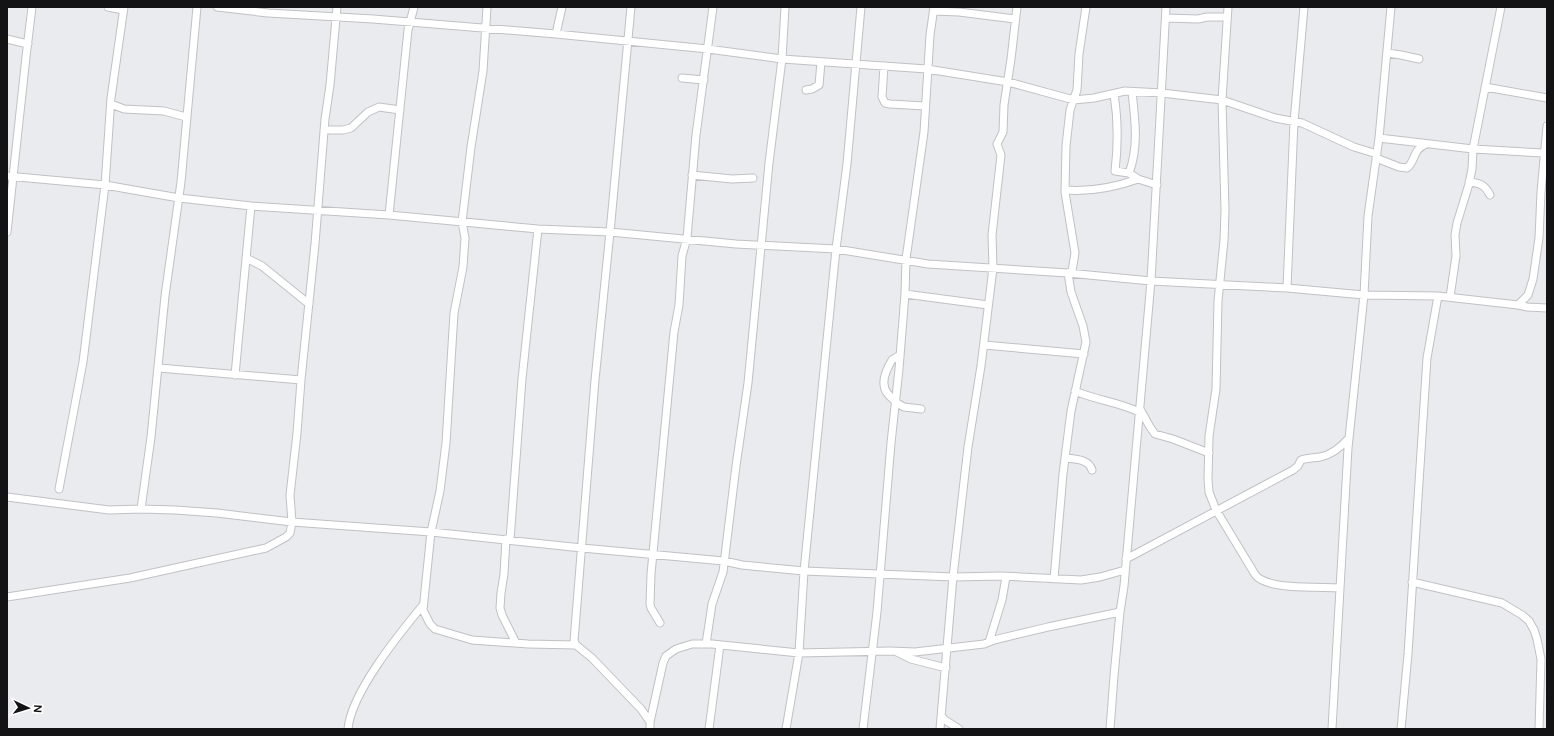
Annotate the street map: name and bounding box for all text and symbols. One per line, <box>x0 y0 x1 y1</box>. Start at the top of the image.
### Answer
north arrow <box>8 688 48 728</box>
text: N <box>31 704 45 713</box>

